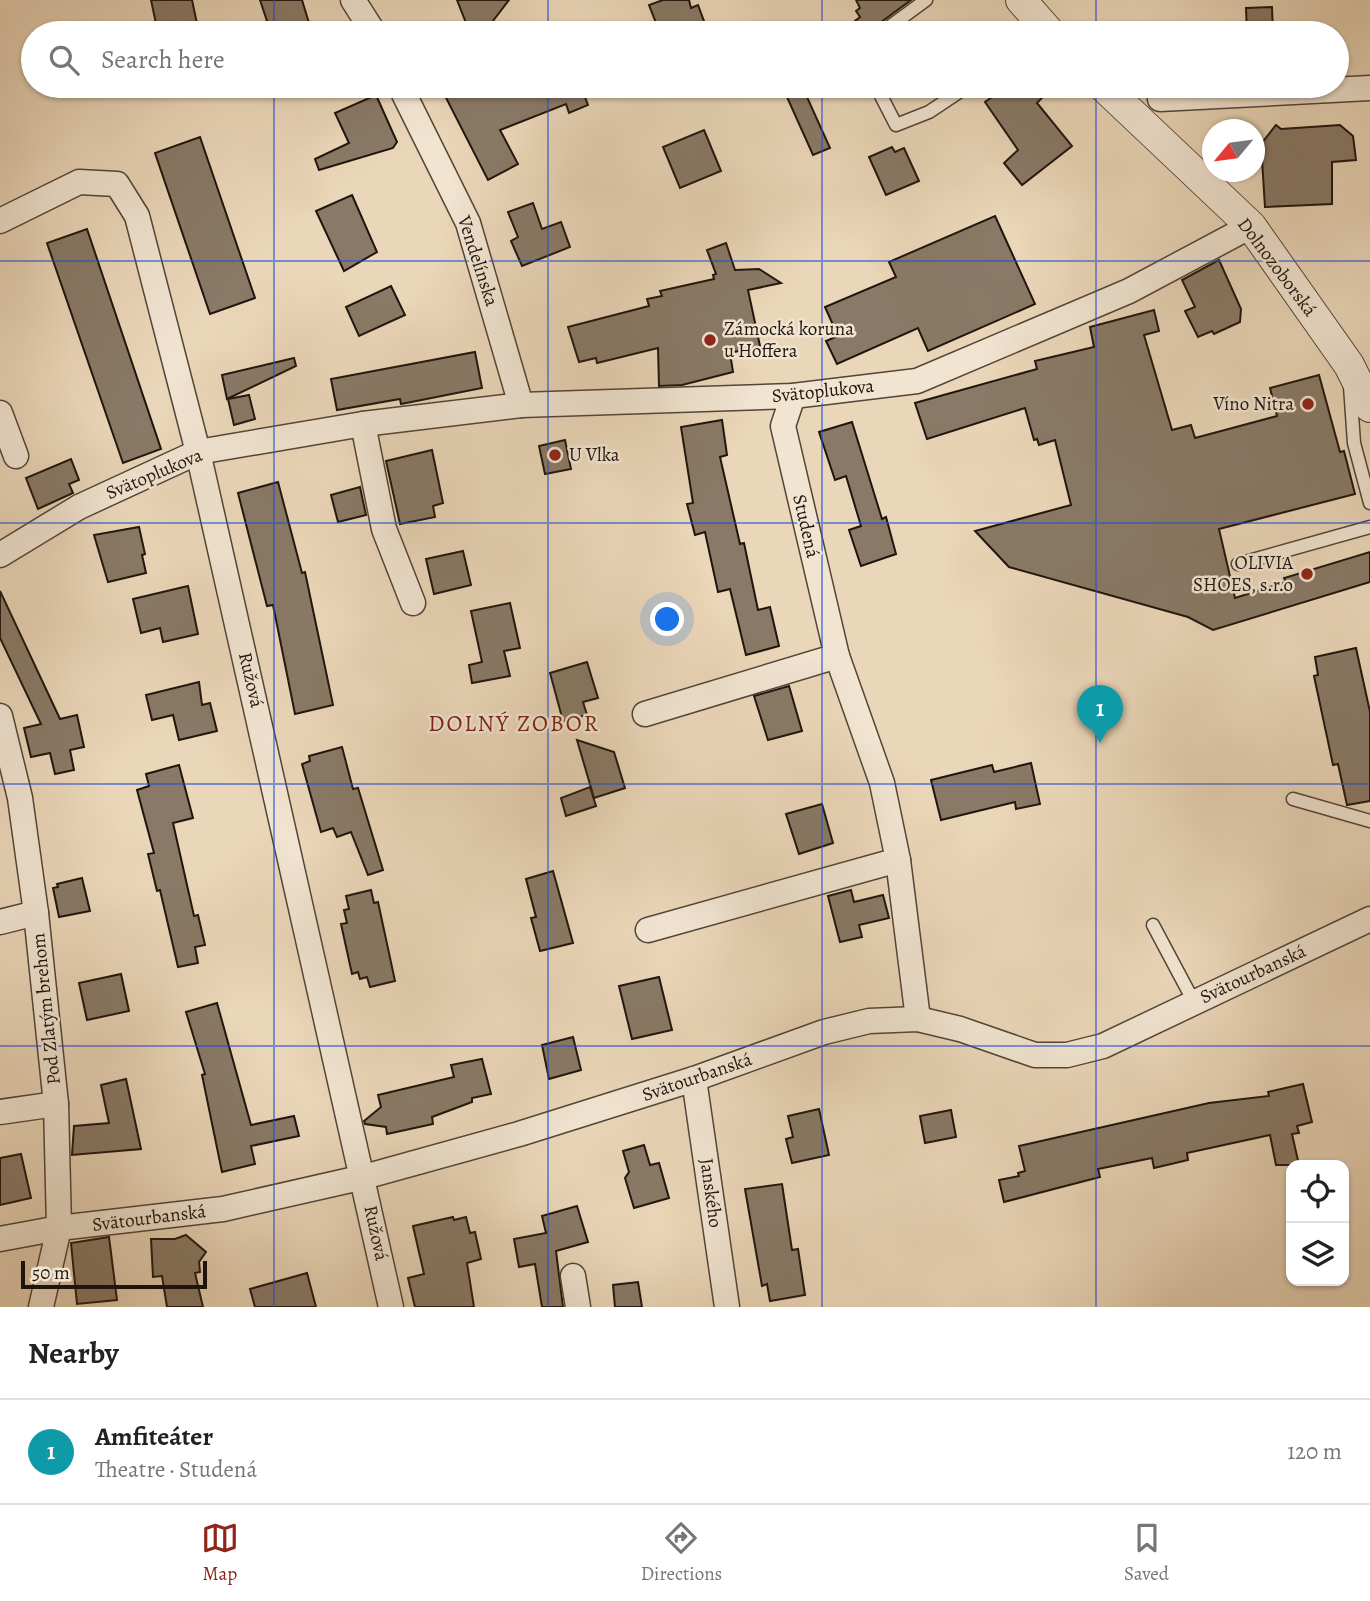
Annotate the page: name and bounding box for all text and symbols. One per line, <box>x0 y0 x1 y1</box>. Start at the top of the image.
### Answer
search box <box>21 21 1349 98</box>
icon: search <box>45 41 83 79</box>
text: Search here <box>101 42 225 77</box>
north arrow <box>1202 119 1265 182</box>
street label: Vendelínska <box>451 211 505 310</box>
street label: Dolnozoborská <box>1231 212 1323 322</box>
place label: Zámocká koruna u Hoffera <box>724 316 854 364</box>
marker: Zámocká koruna u Hoffera <box>702 332 718 348</box>
street label: Svätoplukova <box>771 373 876 409</box>
place label: Víno Nitra <box>1212 391 1294 417</box>
marker: Víno Nitra <box>1300 396 1316 412</box>
street label: Svätoplukova <box>102 442 206 506</box>
place label: U Vlka <box>569 442 620 468</box>
marker: U Vlka <box>547 447 563 463</box>
street label: Studená <box>786 492 826 561</box>
place label: OLIVIA SHOES, s.r.o <box>1193 550 1294 598</box>
marker: OLIVIA SHOES, s.r.o <box>1299 566 1315 582</box>
your location <box>650 602 684 636</box>
street label: Ružová <box>232 650 270 710</box>
pin: 1 <box>1077 685 1123 743</box>
district label: DOLNÝ ZOBOR <box>428 708 600 739</box>
street label: Pod Zlatým brehom <box>25 932 67 1086</box>
street label: Svätourbanská <box>1196 938 1310 1010</box>
street label: Svätourbanská <box>639 1046 755 1108</box>
street label: Janského <box>693 1157 729 1229</box>
map controls <box>1286 1160 1349 1286</box>
button: locate <box>1286 1160 1349 1223</box>
street label: Svätourbanská <box>91 1198 208 1238</box>
street label: Ružová <box>357 1203 395 1263</box>
button: layers <box>1286 1223 1349 1286</box>
scale bar <box>21 1258 206 1290</box>
text: 50 m <box>32 1260 70 1286</box>
text: Nearby <box>28 1333 119 1373</box>
text: Amfiteáter <box>95 1419 213 1454</box>
text: 1 <box>47 1436 55 1467</box>
text: 120 m <box>1287 1436 1342 1467</box>
text: Theatre · Studená <box>95 1454 257 1485</box>
tab: Map <box>201 1519 239 1587</box>
tab: Directions <box>641 1519 722 1587</box>
tab: Saved <box>1124 1519 1169 1587</box>

